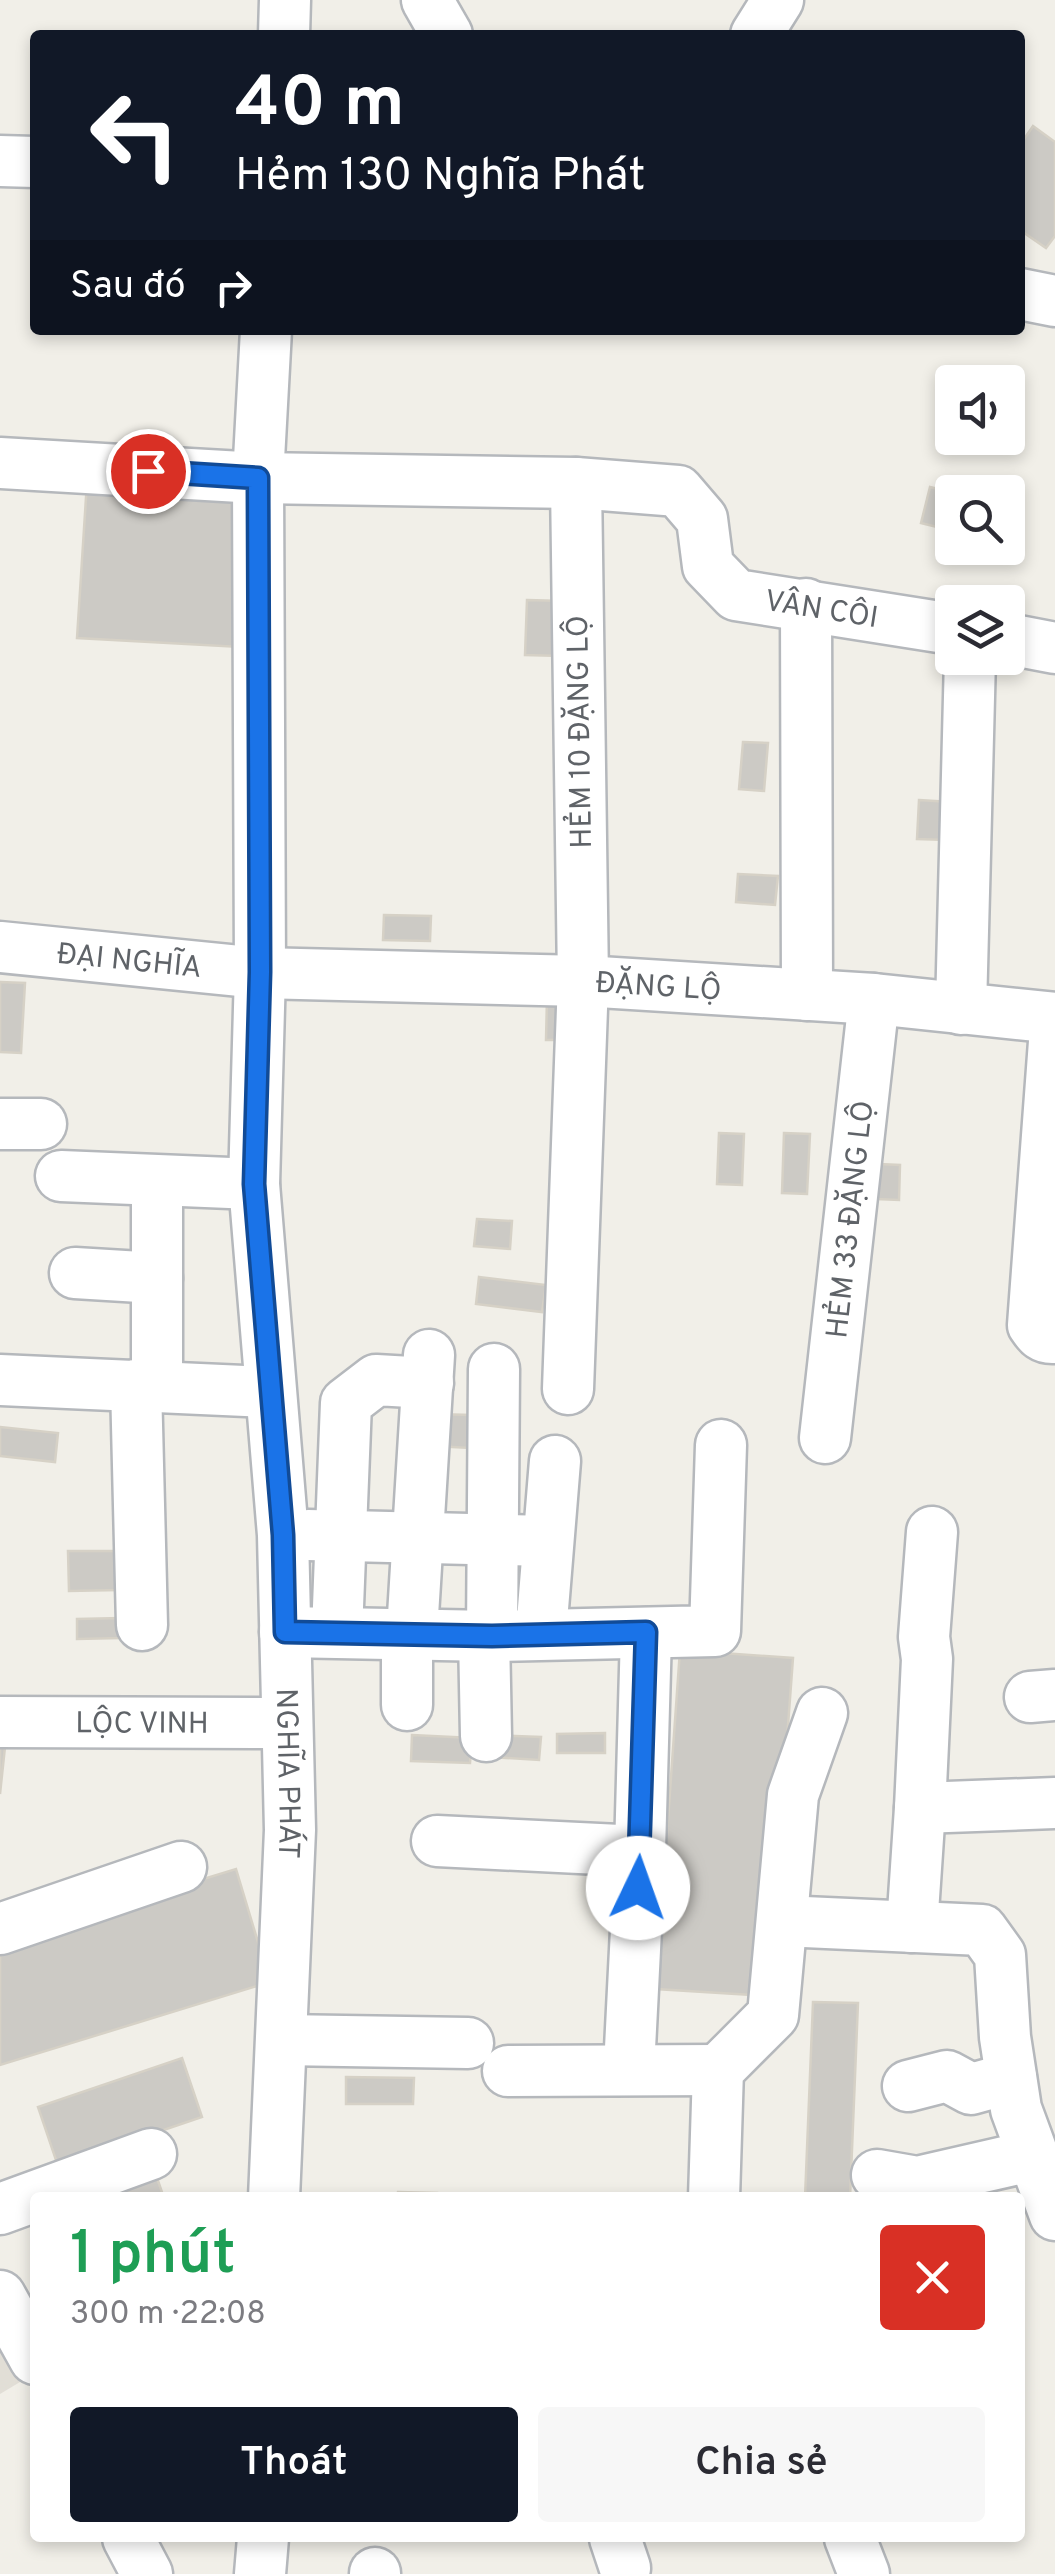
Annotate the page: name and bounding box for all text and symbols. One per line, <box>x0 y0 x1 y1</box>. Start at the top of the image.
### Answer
text: 40 m <box>235 62 405 151</box>
icon: left <box>70 70 200 200</box>
text: Hẻm 130 Nghĩa Phát <box>235 149 646 206</box>
icon: right <box>206 260 261 315</box>
text: Sau đó <box>70 263 186 312</box>
map controls <box>935 365 1025 675</box>
button: sound <box>935 365 1025 455</box>
pin <box>106 429 191 514</box>
icon: arrive <box>121 444 176 499</box>
button: search <box>935 475 1025 565</box>
street label: VÂN CÔI <box>762 584 881 638</box>
button: layers <box>935 585 1025 675</box>
street label: HẺM 10 ĐẶNG LỘ <box>558 615 602 849</box>
street label: ĐẠI NGHĨA <box>55 937 203 988</box>
street label: ĐẶNG LỘ <box>594 964 723 1011</box>
street label: HẺM 33 ĐẶNG LỘ <box>820 1098 884 1341</box>
street label: NGHĨA PHÁT <box>266 1688 308 1859</box>
street label: LỘC VINH <box>75 1703 209 1744</box>
position arrow <box>586 1836 690 1940</box>
text: 1 phút <box>70 2219 236 2295</box>
button: close <box>880 2225 985 2330</box>
text: 300 m · 22:08 <box>70 2295 266 2335</box>
button: Thoát <box>70 2407 518 2522</box>
button: Chia sẻ <box>538 2407 985 2522</box>

